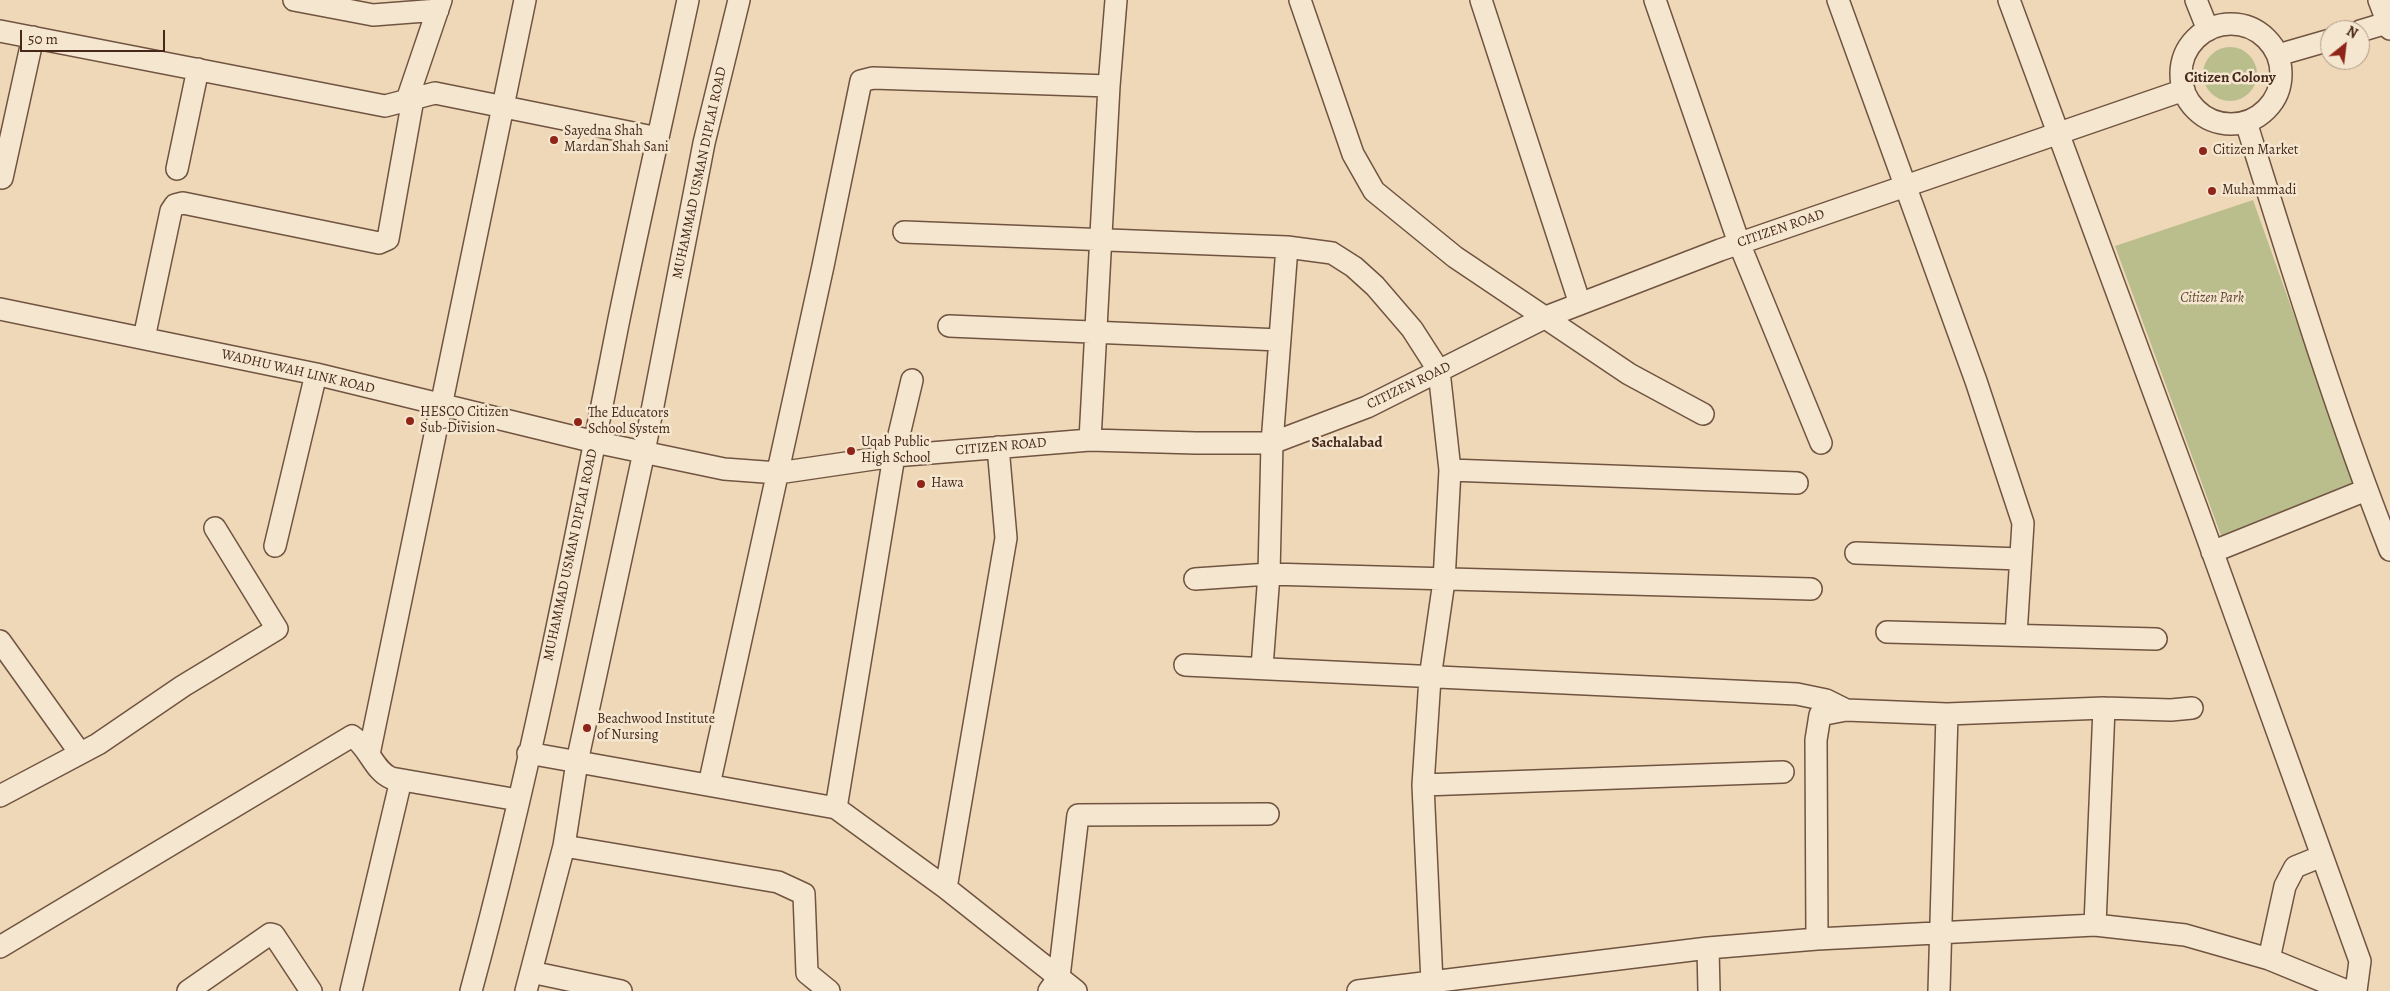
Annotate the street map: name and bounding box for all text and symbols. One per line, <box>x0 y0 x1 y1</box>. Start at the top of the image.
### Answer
scale bar <box>22 20 168 52</box>
north arrow <box>2320 20 2370 70</box>
text: N <box>2343 22 2361 43</box>
text: 50 m <box>28 29 58 49</box>
street label: MUHAMMAD USMAN DIPLAI ROAD <box>669 65 731 281</box>
district label: Citizen Colony <box>2184 69 2276 87</box>
place label: Sayedna Shah Mardan Shah Sani <box>564 124 669 156</box>
marker: Sayedna Shah Mardan Shah Sani <box>548 134 560 146</box>
place label: Citizen Market <box>2213 143 2298 159</box>
marker: Citizen Market <box>2197 145 2209 157</box>
place label: Muhammadi <box>2222 183 2296 199</box>
marker: Muhammadi <box>2206 185 2218 197</box>
street label: CITIZEN ROAD <box>1735 206 1827 252</box>
park label: Citizen Park <box>2180 291 2244 307</box>
street label: WADHU WAH LINK ROAD <box>220 346 376 398</box>
street label: CITIZEN ROAD <box>1364 358 1454 414</box>
place label: HESCO Citizen Sub-Division <box>420 405 509 438</box>
place label: The Educators School System <box>588 406 670 438</box>
marker: HESCO Citizen Sub-Division <box>404 415 416 427</box>
marker: The Educators School System <box>572 416 584 428</box>
district label: Sachalabad <box>1311 434 1383 452</box>
place label: Uqab Public High School <box>861 435 931 468</box>
street label: CITIZEN ROAD <box>955 435 1047 459</box>
marker: Uqab Public High School <box>845 445 857 457</box>
street label: MUHAMMAD USMAN DIPLAI ROAD <box>540 447 602 663</box>
place label: Hawa <box>931 476 964 492</box>
marker: Hawa <box>915 478 927 490</box>
place label: Beachwood Institute of Nursing <box>597 712 715 744</box>
marker: Beachwood Institute of Nursing <box>581 722 593 734</box>

